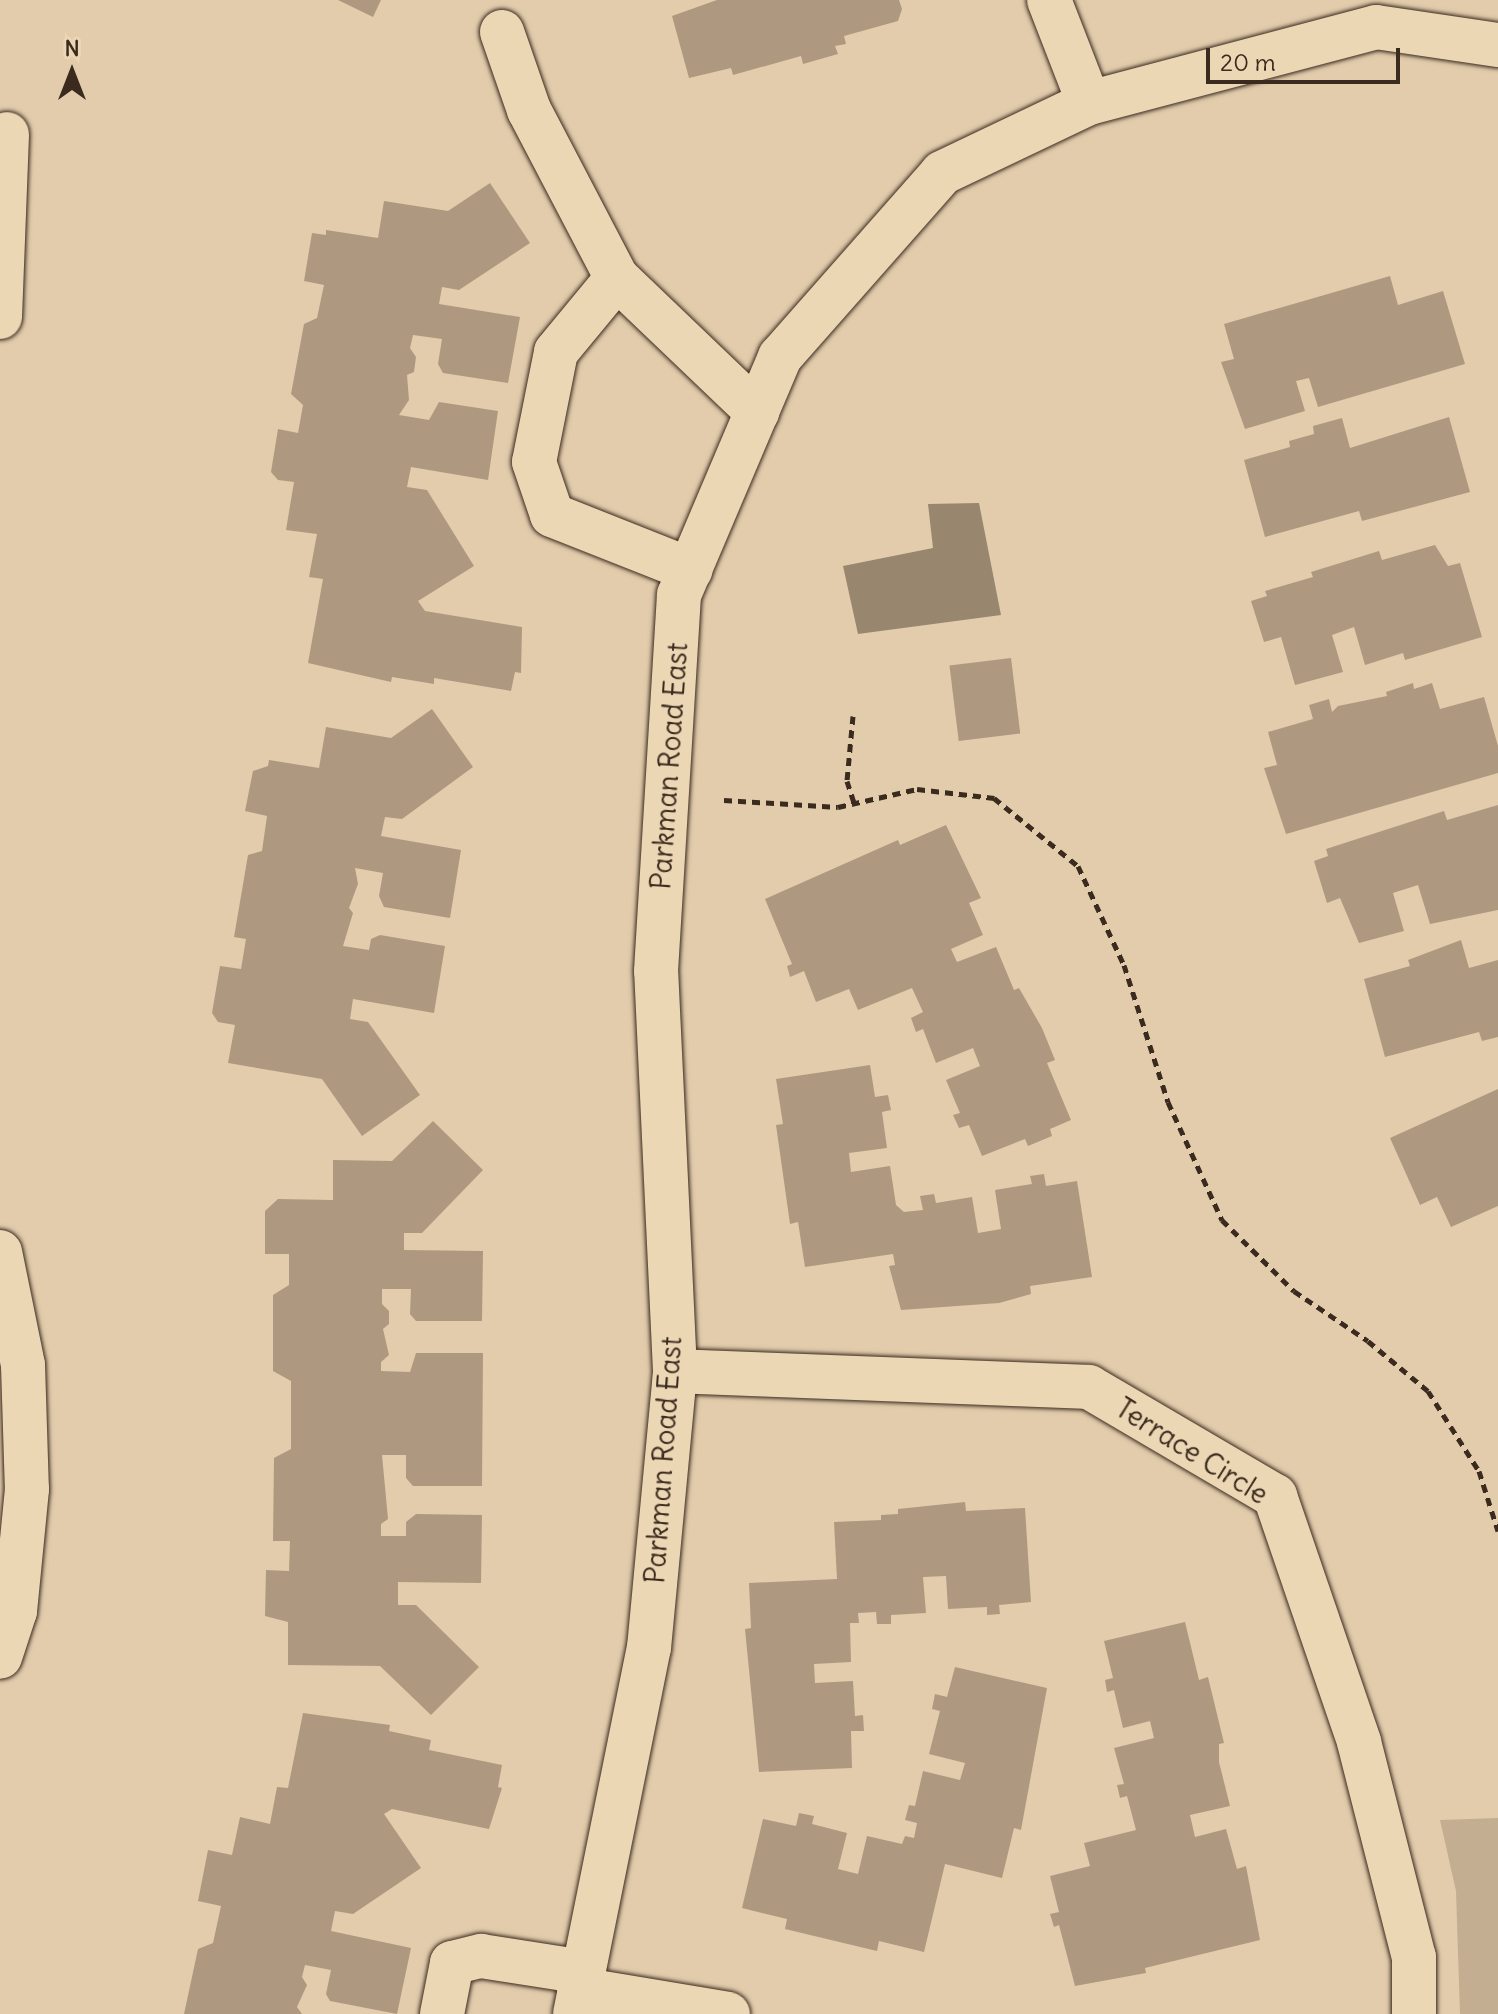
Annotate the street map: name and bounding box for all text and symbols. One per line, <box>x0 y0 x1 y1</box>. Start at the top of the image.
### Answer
north arrow <box>32 32 112 112</box>
scale bar <box>1210 32 1404 82</box>
text: N <box>64 34 80 62</box>
text: 20 m <box>1220 47 1276 77</box>
street label: Parkman Road East <box>644 641 694 891</box>
street label: Parkman Road East <box>638 1335 688 1585</box>
street label: Terrace Circle <box>1110 1391 1274 1511</box>

